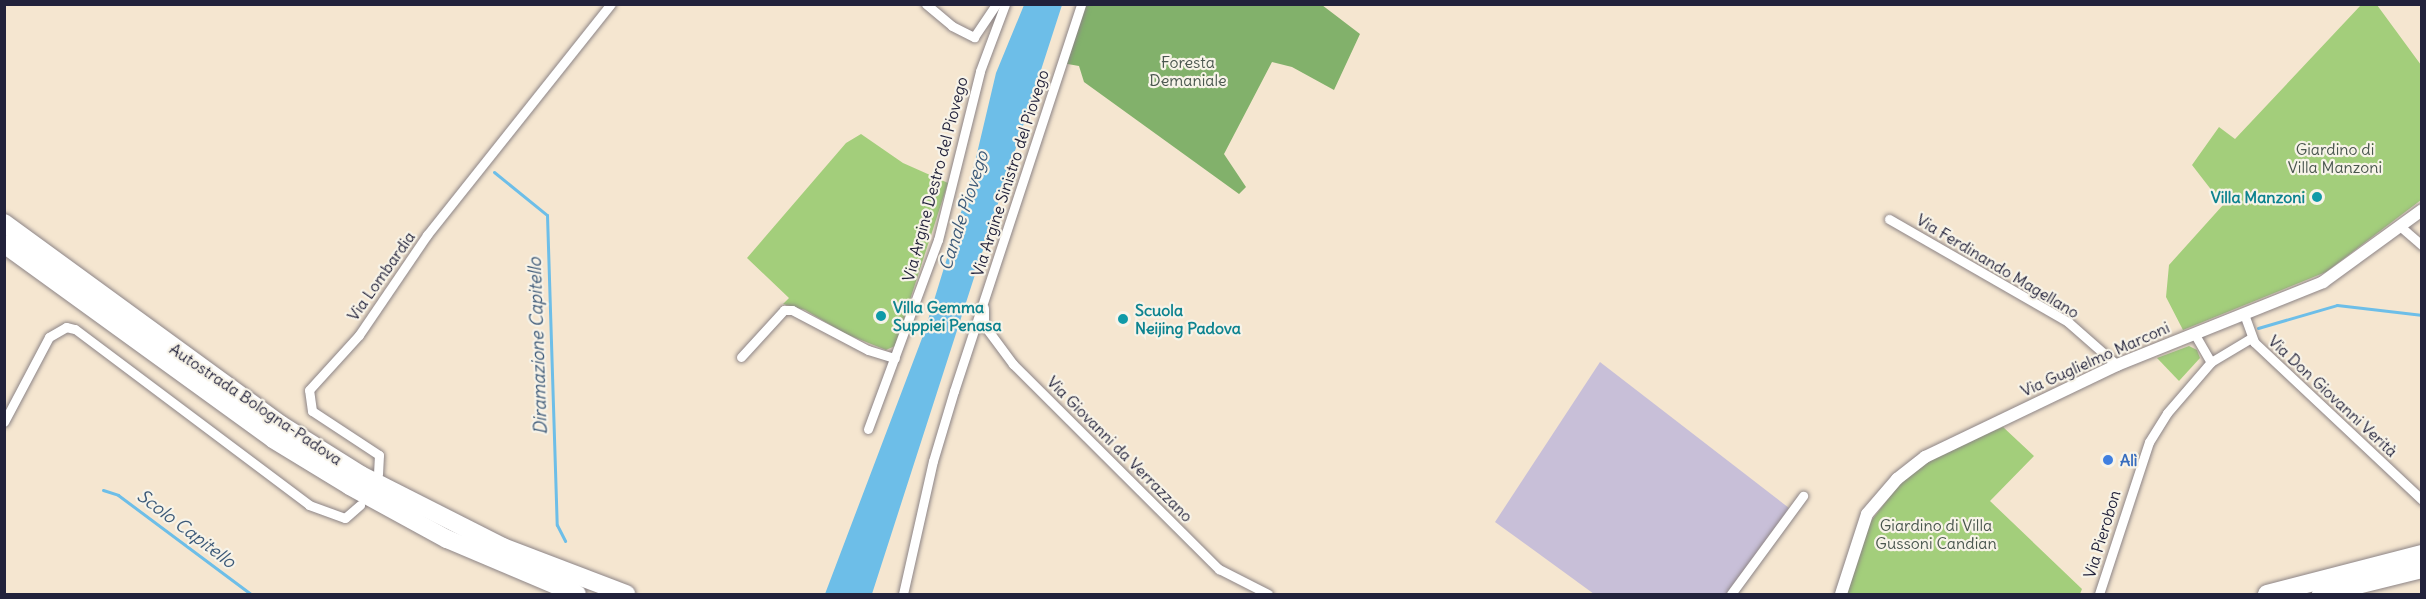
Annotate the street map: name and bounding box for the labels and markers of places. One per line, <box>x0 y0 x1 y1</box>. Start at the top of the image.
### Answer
place label: Villa Manzoni <box>2211 187 2305 207</box>
marker: Villa Manzoni <box>2310 190 2324 204</box>
place label: Villa Gemma Suppiei Penasa <box>893 297 1002 335</box>
place label: Scuola Neijing Padova <box>1135 300 1241 338</box>
marker: Villa Gemma Suppiei Penasa <box>874 309 888 323</box>
marker: Scuola Neijing Padova <box>1116 312 1130 326</box>
place label: Alì <box>2120 450 2137 470</box>
marker: Alì <box>2101 453 2115 467</box>

